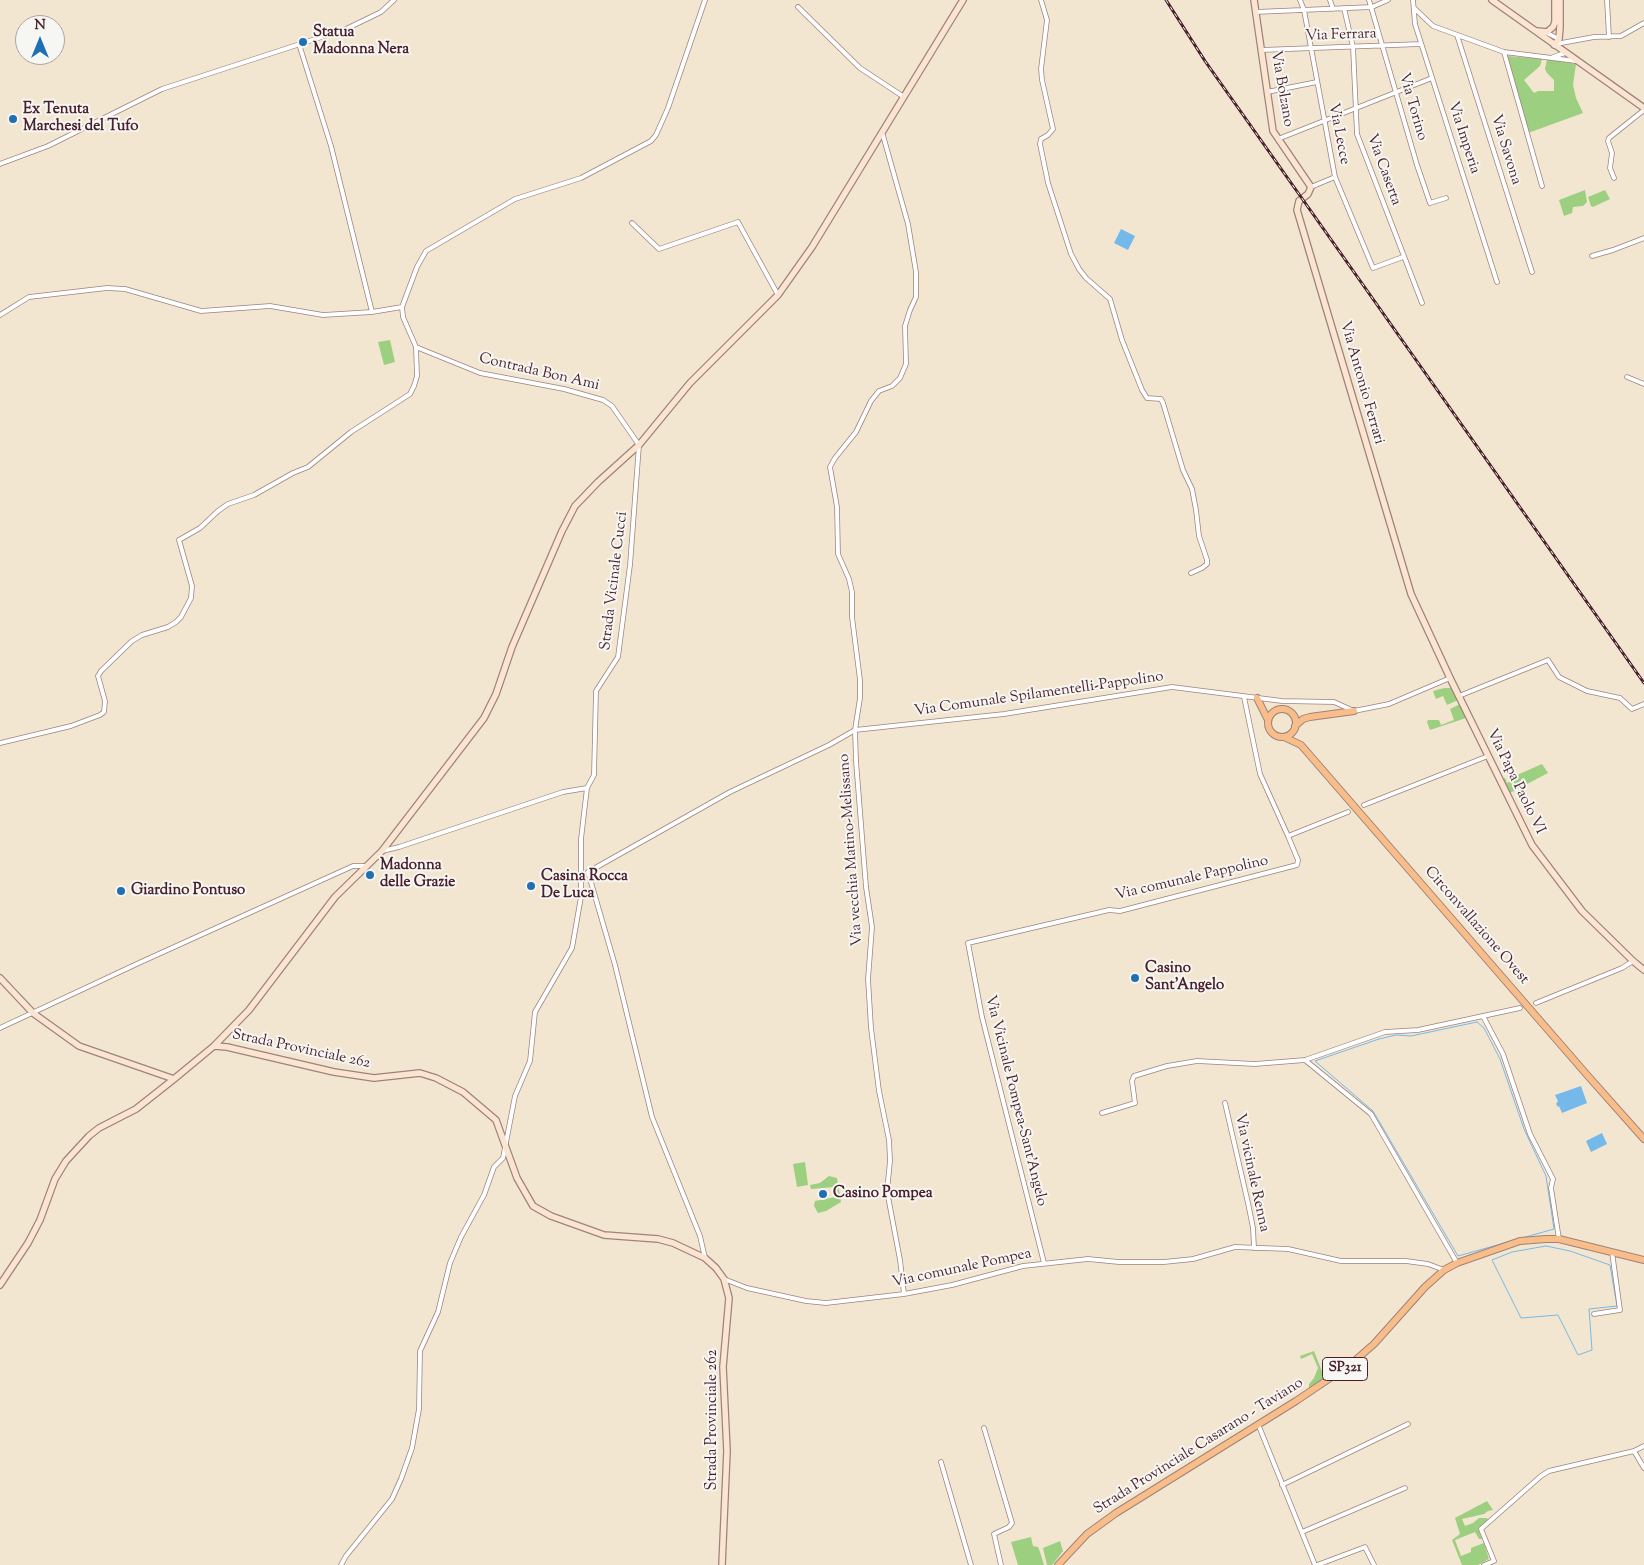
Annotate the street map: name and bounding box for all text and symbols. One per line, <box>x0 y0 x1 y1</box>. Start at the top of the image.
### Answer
north arrow <box>15 15 65 65</box>
text: N <box>34 16 46 36</box>
place label: Statua Madonna Nera <box>313 24 409 59</box>
street label: Via Ferrara <box>1305 26 1377 46</box>
marker: Statua Madonna Nera <box>297 36 309 48</box>
street label: Via Bolzano <box>1265 50 1297 128</box>
street label: Via Torino <box>1394 71 1430 143</box>
street label: Via Imperia <box>1443 100 1483 176</box>
place label: Ex Tenuta Marchesi del Tufo <box>23 101 138 136</box>
street label: Via Lecce <box>1323 102 1353 166</box>
marker: Ex Tenuta Marchesi del Tufo <box>7 113 19 125</box>
street label: Via Savona <box>1486 113 1524 187</box>
street label: Via Caserta <box>1362 132 1404 208</box>
street label: Via Antonio Ferrari <box>1335 319 1387 447</box>
street label: Contrada Bon Ami <box>477 350 601 396</box>
street label: Strada Vicinale Cucci <box>598 511 632 651</box>
street label: Via Comunale Spilamentelli-Pappolino <box>913 669 1165 721</box>
street label: Via Papa Paolo VI <box>1482 727 1548 837</box>
street label: Via vecchia Matino-Melissano <box>836 753 868 947</box>
street label: Via comunale Pappolino <box>1114 853 1270 905</box>
place label: Madonna delle Grazie <box>380 857 455 892</box>
street label: Circonvallazione Ovest <box>1420 863 1532 989</box>
place label: Casina Rocca De Luca <box>541 868 628 903</box>
marker: Madonna delle Grazie <box>364 869 376 881</box>
marker: Casina Rocca De Luca <box>525 880 537 892</box>
place label: Giardino Pontuso <box>131 882 245 900</box>
marker: Giardino Pontuso <box>115 885 127 897</box>
place label: Casino Sant'Angelo <box>1145 960 1224 995</box>
marker: Casino Sant'Angelo <box>1129 972 1141 984</box>
street label: Via Vicinale Pompea-Sant'Angelo <box>980 994 1050 1208</box>
street label: Strada Provinciale 262 <box>230 1027 372 1073</box>
street label: Via vicinale Renna <box>1230 1112 1272 1234</box>
place label: Casino Pompea <box>833 1185 933 1203</box>
marker: Casino Pompea <box>817 1188 829 1200</box>
street label: Via comunale Pompea <box>891 1245 1033 1293</box>
street label: Strada Provinciale 262 <box>704 1350 722 1490</box>
road number: SP321 <box>1322 1358 1368 1380</box>
street label: Strada Provinciale Casarano - Taviano <box>1091 1375 1307 1519</box>

